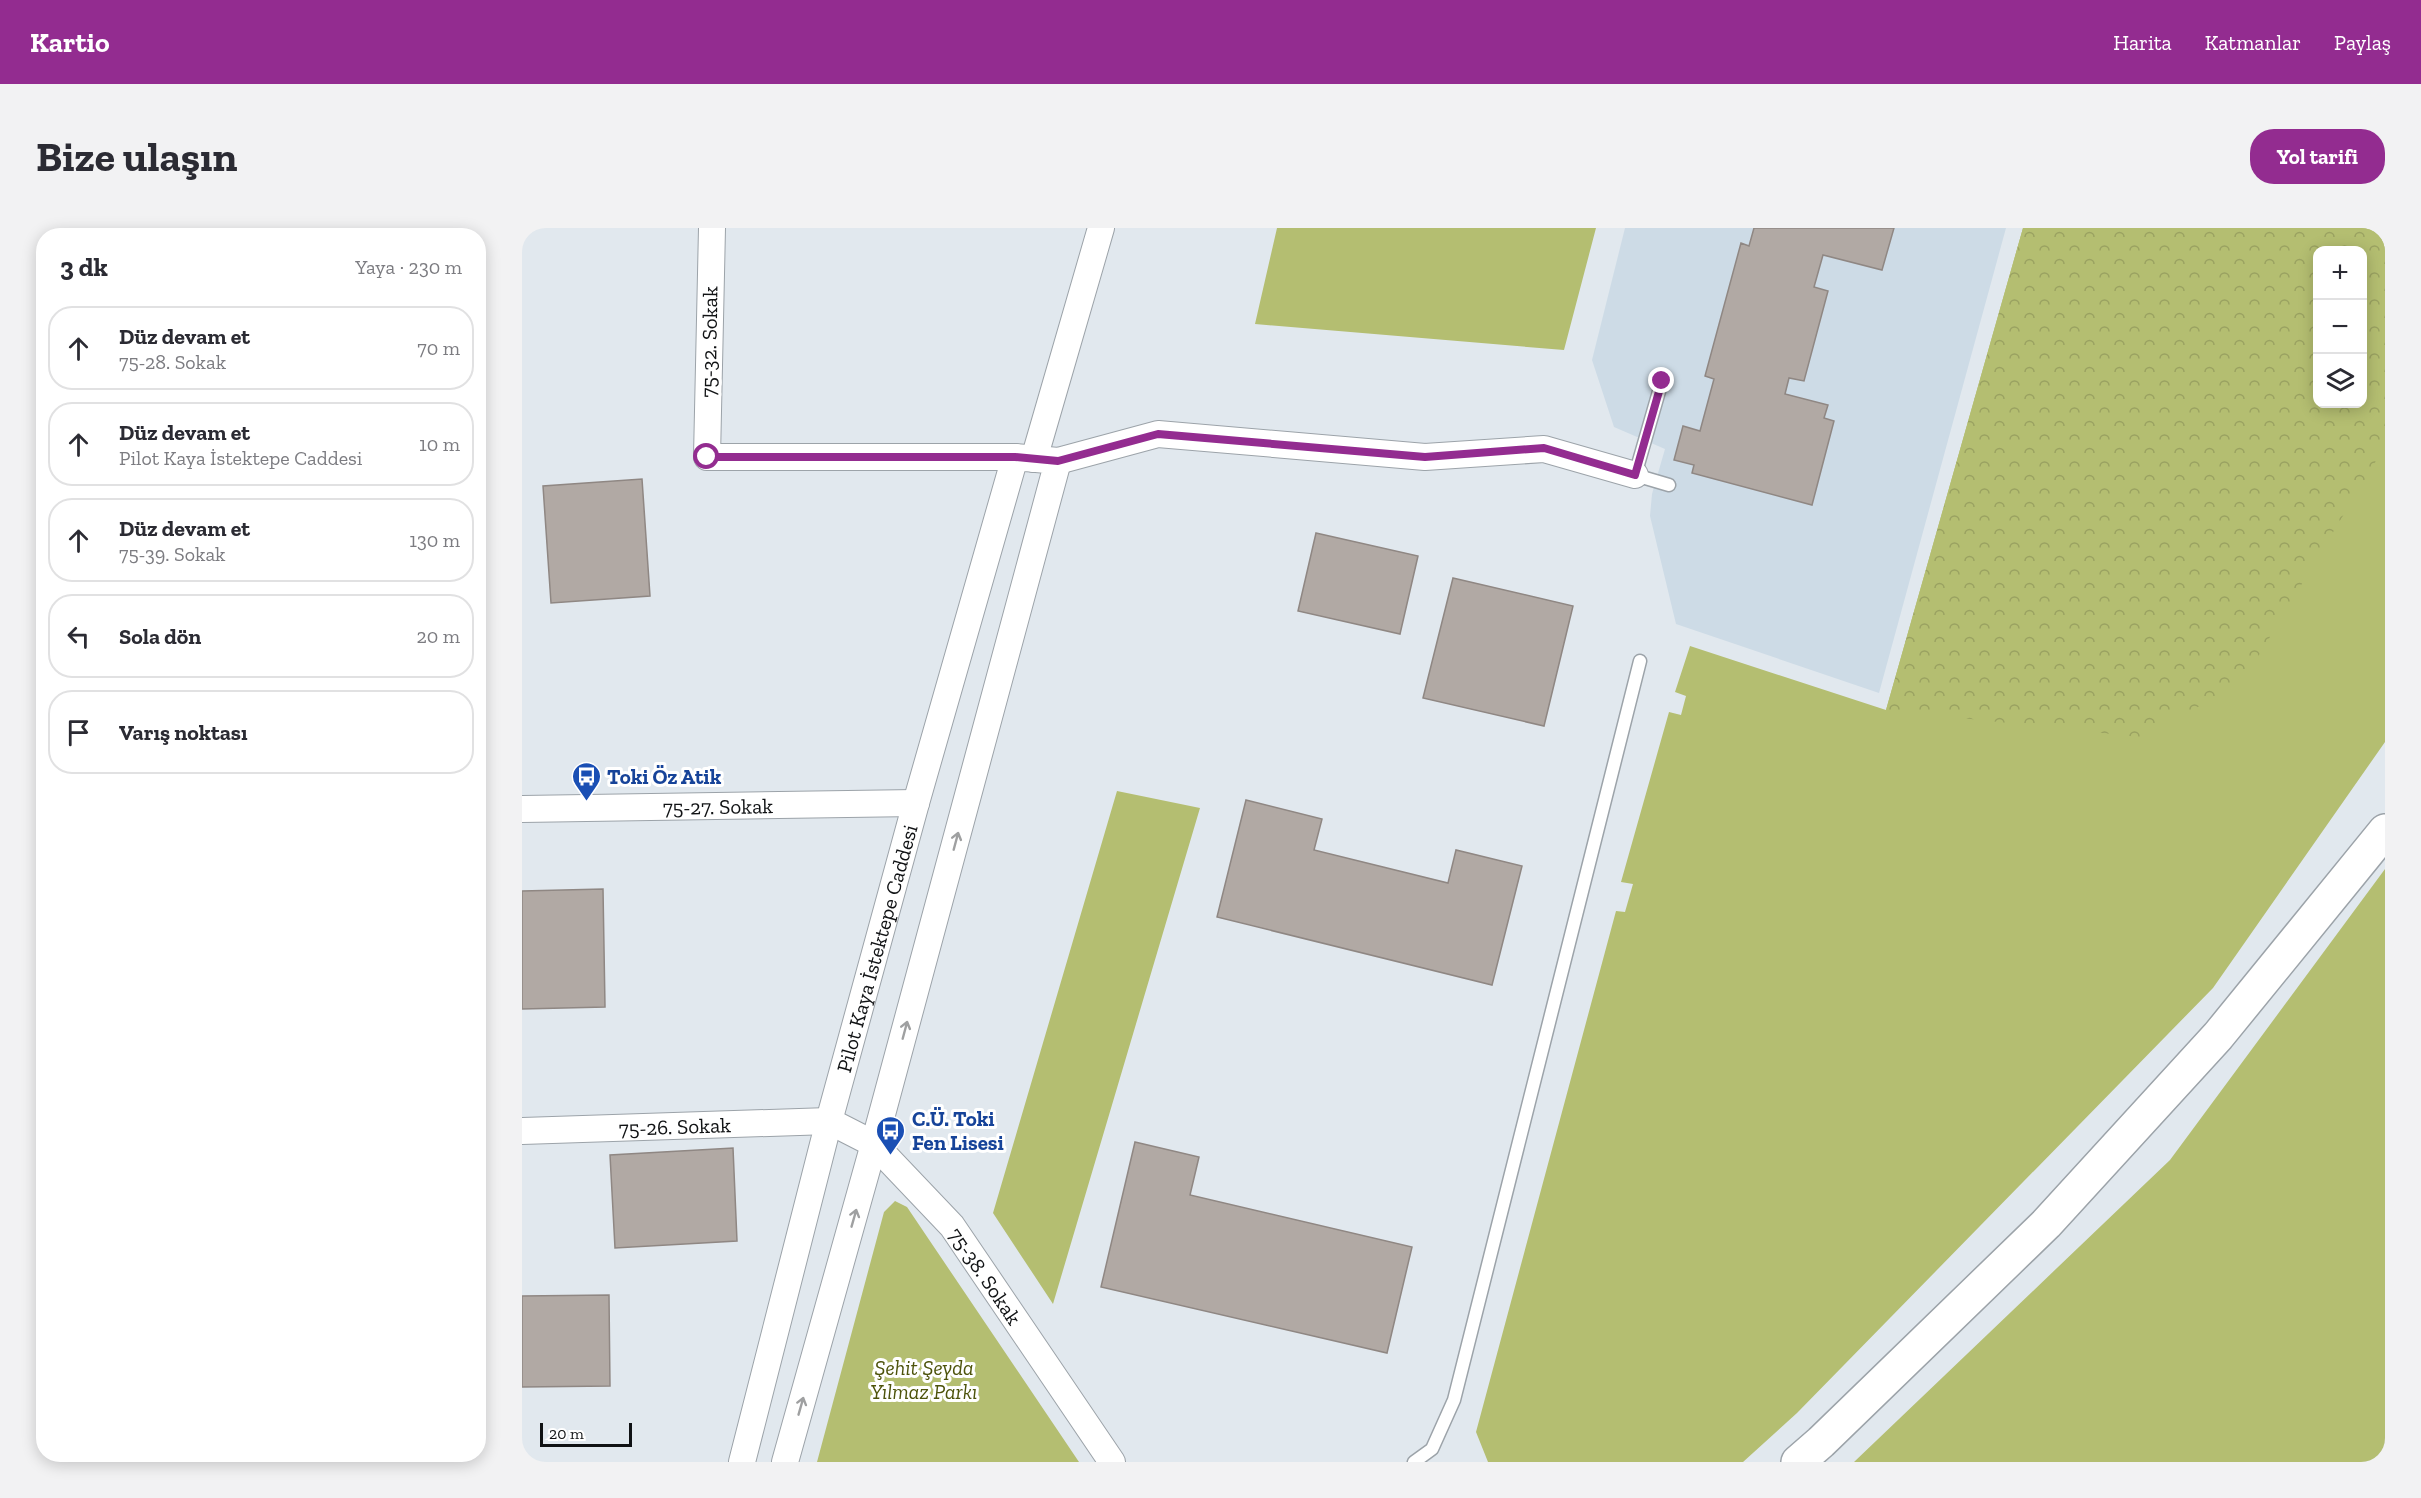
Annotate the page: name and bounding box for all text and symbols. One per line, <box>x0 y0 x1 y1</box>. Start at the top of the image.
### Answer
text: Kartio <box>30 26 110 59</box>
text: Harita <box>2113 30 2172 55</box>
text: Katmanlar <box>2205 30 2301 55</box>
text: Paylaş <box>2334 30 2391 55</box>
button: Yol tarifi <box>2250 129 2385 184</box>
text: Bize ulaşın <box>36 131 237 182</box>
map controls <box>2313 246 2367 408</box>
button: + <box>2313 246 2367 300</box>
text: 3 dk <box>60 251 108 283</box>
text: Yaya · 230 m <box>355 255 462 279</box>
street label: 75-32. Sokak <box>696 286 722 398</box>
button: − <box>2313 300 2367 354</box>
text: Düz devam et <box>119 323 250 350</box>
icon: ahead <box>62 332 95 365</box>
text: 70 m <box>417 336 460 360</box>
text: 75-28. Sokak <box>119 350 226 374</box>
button: layers <box>2313 354 2367 408</box>
route end <box>1648 367 1674 393</box>
text: Düz devam et <box>119 419 250 446</box>
icon: ahead <box>62 428 95 461</box>
text: 10 m <box>419 432 460 456</box>
route start <box>693 443 719 469</box>
text: Pilot Kaya İstektepe Caddesi <box>119 446 362 470</box>
text: Düz devam et <box>119 515 250 542</box>
icon: ahead <box>62 524 95 557</box>
text: 130 m <box>409 528 460 552</box>
text: 75-39. Sokak <box>119 542 225 566</box>
icon: left <box>62 620 95 653</box>
text: Sola dön <box>119 623 201 650</box>
text: 20 m <box>416 624 460 648</box>
icon: arrive <box>62 716 95 749</box>
text: Varış noktası <box>119 719 248 746</box>
bus stop icon: Toki Öz Atik <box>570 760 602 802</box>
place label: Toki Öz Atik <box>607 764 722 789</box>
street label: 75-27. Sokak <box>663 793 773 819</box>
street label: Pilot Kaya İstektepe Caddesi <box>830 821 922 1075</box>
one-way arrow <box>950 832 962 851</box>
one-way arrow <box>900 1021 911 1040</box>
place label: C.Ü. Toki Fen Lisesi <box>912 1106 1004 1155</box>
street label: 75-26. Sokak <box>618 1112 732 1140</box>
bus stop icon: C.Ü. Toki Fen Lisesi <box>875 1114 907 1156</box>
one-way arrow <box>848 1209 860 1228</box>
street label: 75-38. Sokak <box>944 1222 1028 1329</box>
park label: Şehit Şeyda Yılmaz Parkı <box>871 1355 977 1404</box>
one-way arrow <box>796 1397 807 1416</box>
scale bar <box>540 1420 632 1448</box>
text: 20 m <box>549 1424 584 1443</box>

